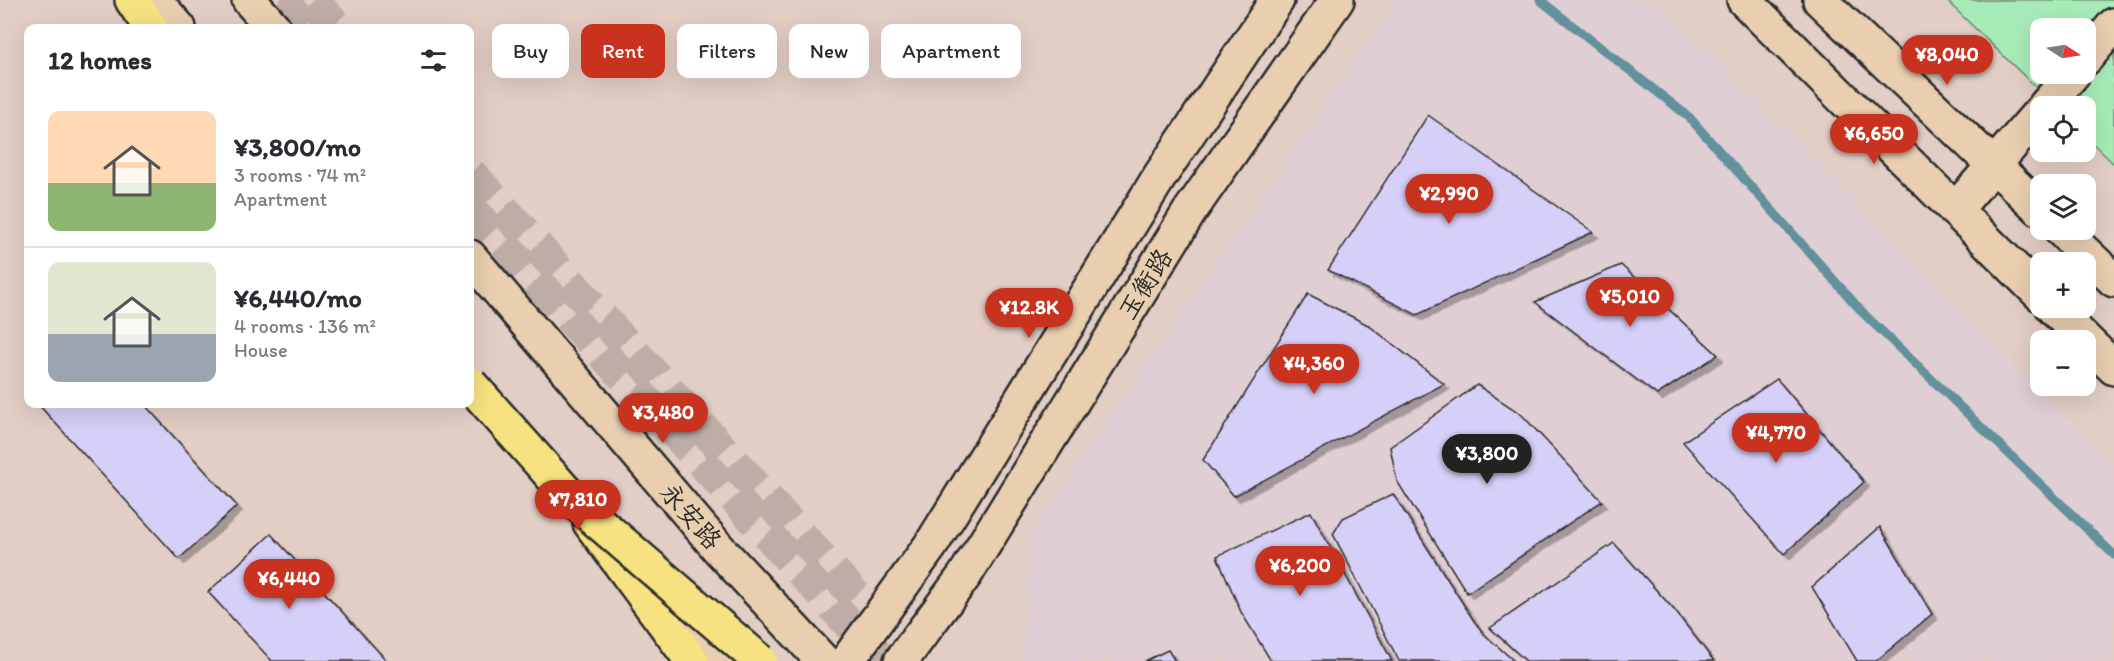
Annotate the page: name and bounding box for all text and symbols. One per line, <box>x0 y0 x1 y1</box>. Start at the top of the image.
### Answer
north arrow <box>2030 18 2096 84</box>
map controls <box>2030 18 2096 396</box>
chip: Buy <box>492 24 569 78</box>
chip: Rent <box>581 24 665 78</box>
chip: Filters <box>677 24 777 78</box>
chip: New <box>789 24 869 78</box>
chip: Apartment <box>881 24 1021 78</box>
pin: ¥8,040 <box>1898 35 1996 86</box>
text: ¥8,040 <box>1915 42 1979 66</box>
text: 12 homes <box>48 44 152 76</box>
icon: filters <box>417 44 450 77</box>
button: locate <box>2030 96 2096 162</box>
pin: ¥6,650 <box>1825 114 1923 165</box>
text: ¥6,650 <box>1844 121 1904 145</box>
text: ¥3,800/mo <box>234 131 361 163</box>
icon: home <box>96 135 168 207</box>
text: 3 rooms · 74 m² <box>234 163 366 187</box>
pin: ¥2,990 <box>1400 174 1498 225</box>
button: layers <box>2030 174 2096 240</box>
text: ¥2,990 <box>1419 181 1479 205</box>
text: Apartment <box>234 187 327 211</box>
street label: 玉衡路 <box>1111 242 1179 326</box>
button: + <box>2030 252 2096 318</box>
pin: ¥5,010 <box>1581 277 1679 328</box>
text: ¥6,440/mo <box>234 282 362 314</box>
text: ¥5,010 <box>1600 284 1660 308</box>
icon: home <box>96 286 168 358</box>
pin: ¥12.8K <box>980 288 1078 339</box>
text: ¥12.8K <box>999 295 1059 319</box>
text: 4 rooms · 136 m² <box>234 314 376 338</box>
button: − <box>2030 330 2096 396</box>
text: House <box>234 338 288 362</box>
pin: ¥4,360 <box>1265 344 1363 395</box>
text: ¥4,360 <box>1283 351 1345 375</box>
pin: ¥3,480 <box>614 393 712 444</box>
text: ¥3,480 <box>632 400 694 424</box>
pin: ¥4,770 <box>1727 413 1825 464</box>
text: ¥4,770 <box>1746 420 1806 444</box>
pin: ¥3,800 <box>1438 434 1536 485</box>
text: ¥3,800 <box>1456 441 1518 465</box>
street label: 永安路 <box>653 476 729 556</box>
pin: ¥7,810 <box>529 480 627 531</box>
text: ¥7,810 <box>549 487 607 511</box>
pin: ¥6,200 <box>1251 546 1349 597</box>
text: ¥6,200 <box>1269 553 1331 577</box>
pin: ¥6,440 <box>240 559 338 610</box>
text: ¥6,440 <box>258 566 320 590</box>

